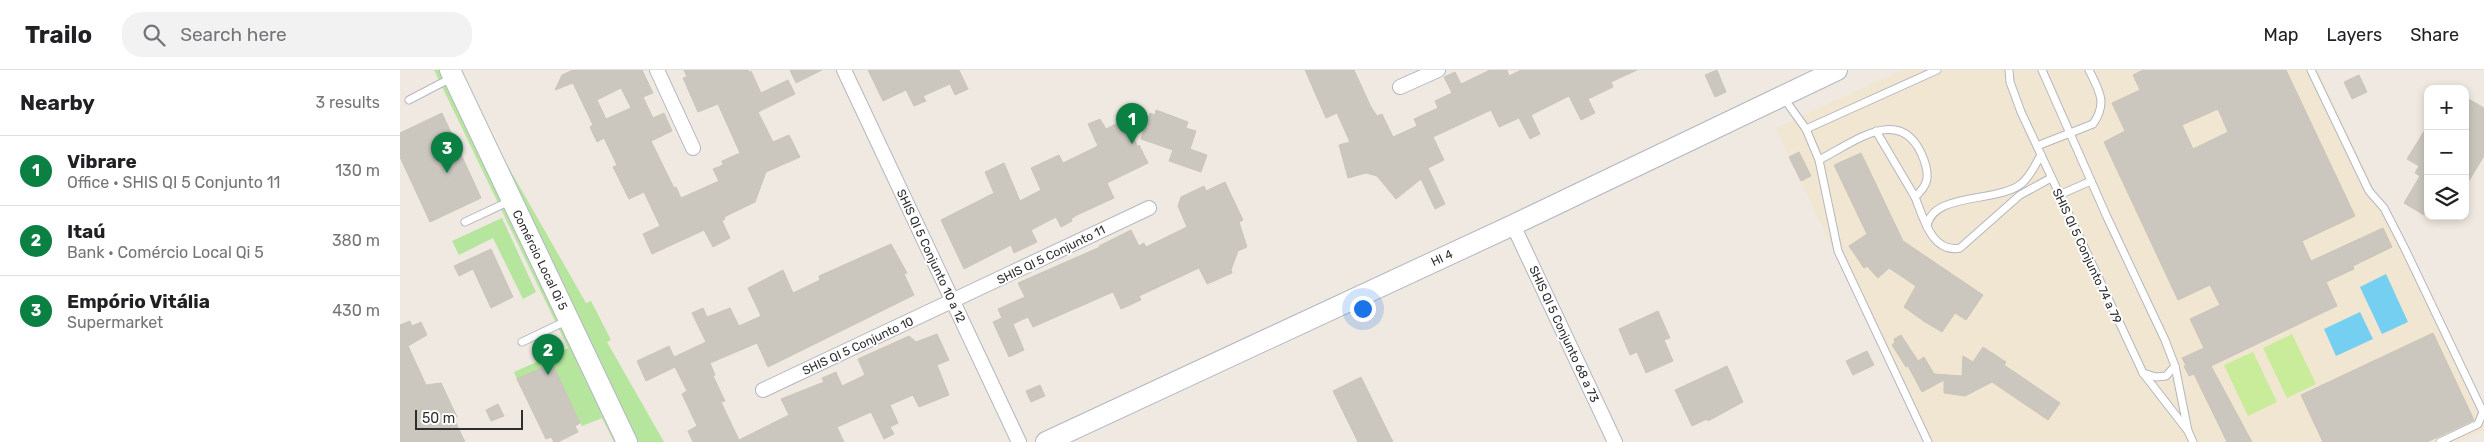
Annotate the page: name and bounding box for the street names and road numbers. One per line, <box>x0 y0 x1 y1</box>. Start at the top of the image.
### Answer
street label: SHIS QI 5 Conjunto 74 a 79 <box>2050 186 2124 326</box>
street label: SHIS QI 5 Conjunto 10 a 12 <box>894 187 968 325</box>
street label: Comércio Local Qi 5 <box>510 208 570 312</box>
street label: SHIS QI 5 Conjunto 11 <box>995 223 1107 287</box>
street label: HI 4 <box>1429 247 1456 269</box>
street label: SHIS QI 5 Conjunto 68 a 73 <box>1526 264 1602 404</box>
street label: SHIS QI 5 Conjunto 10 <box>800 314 916 378</box>

